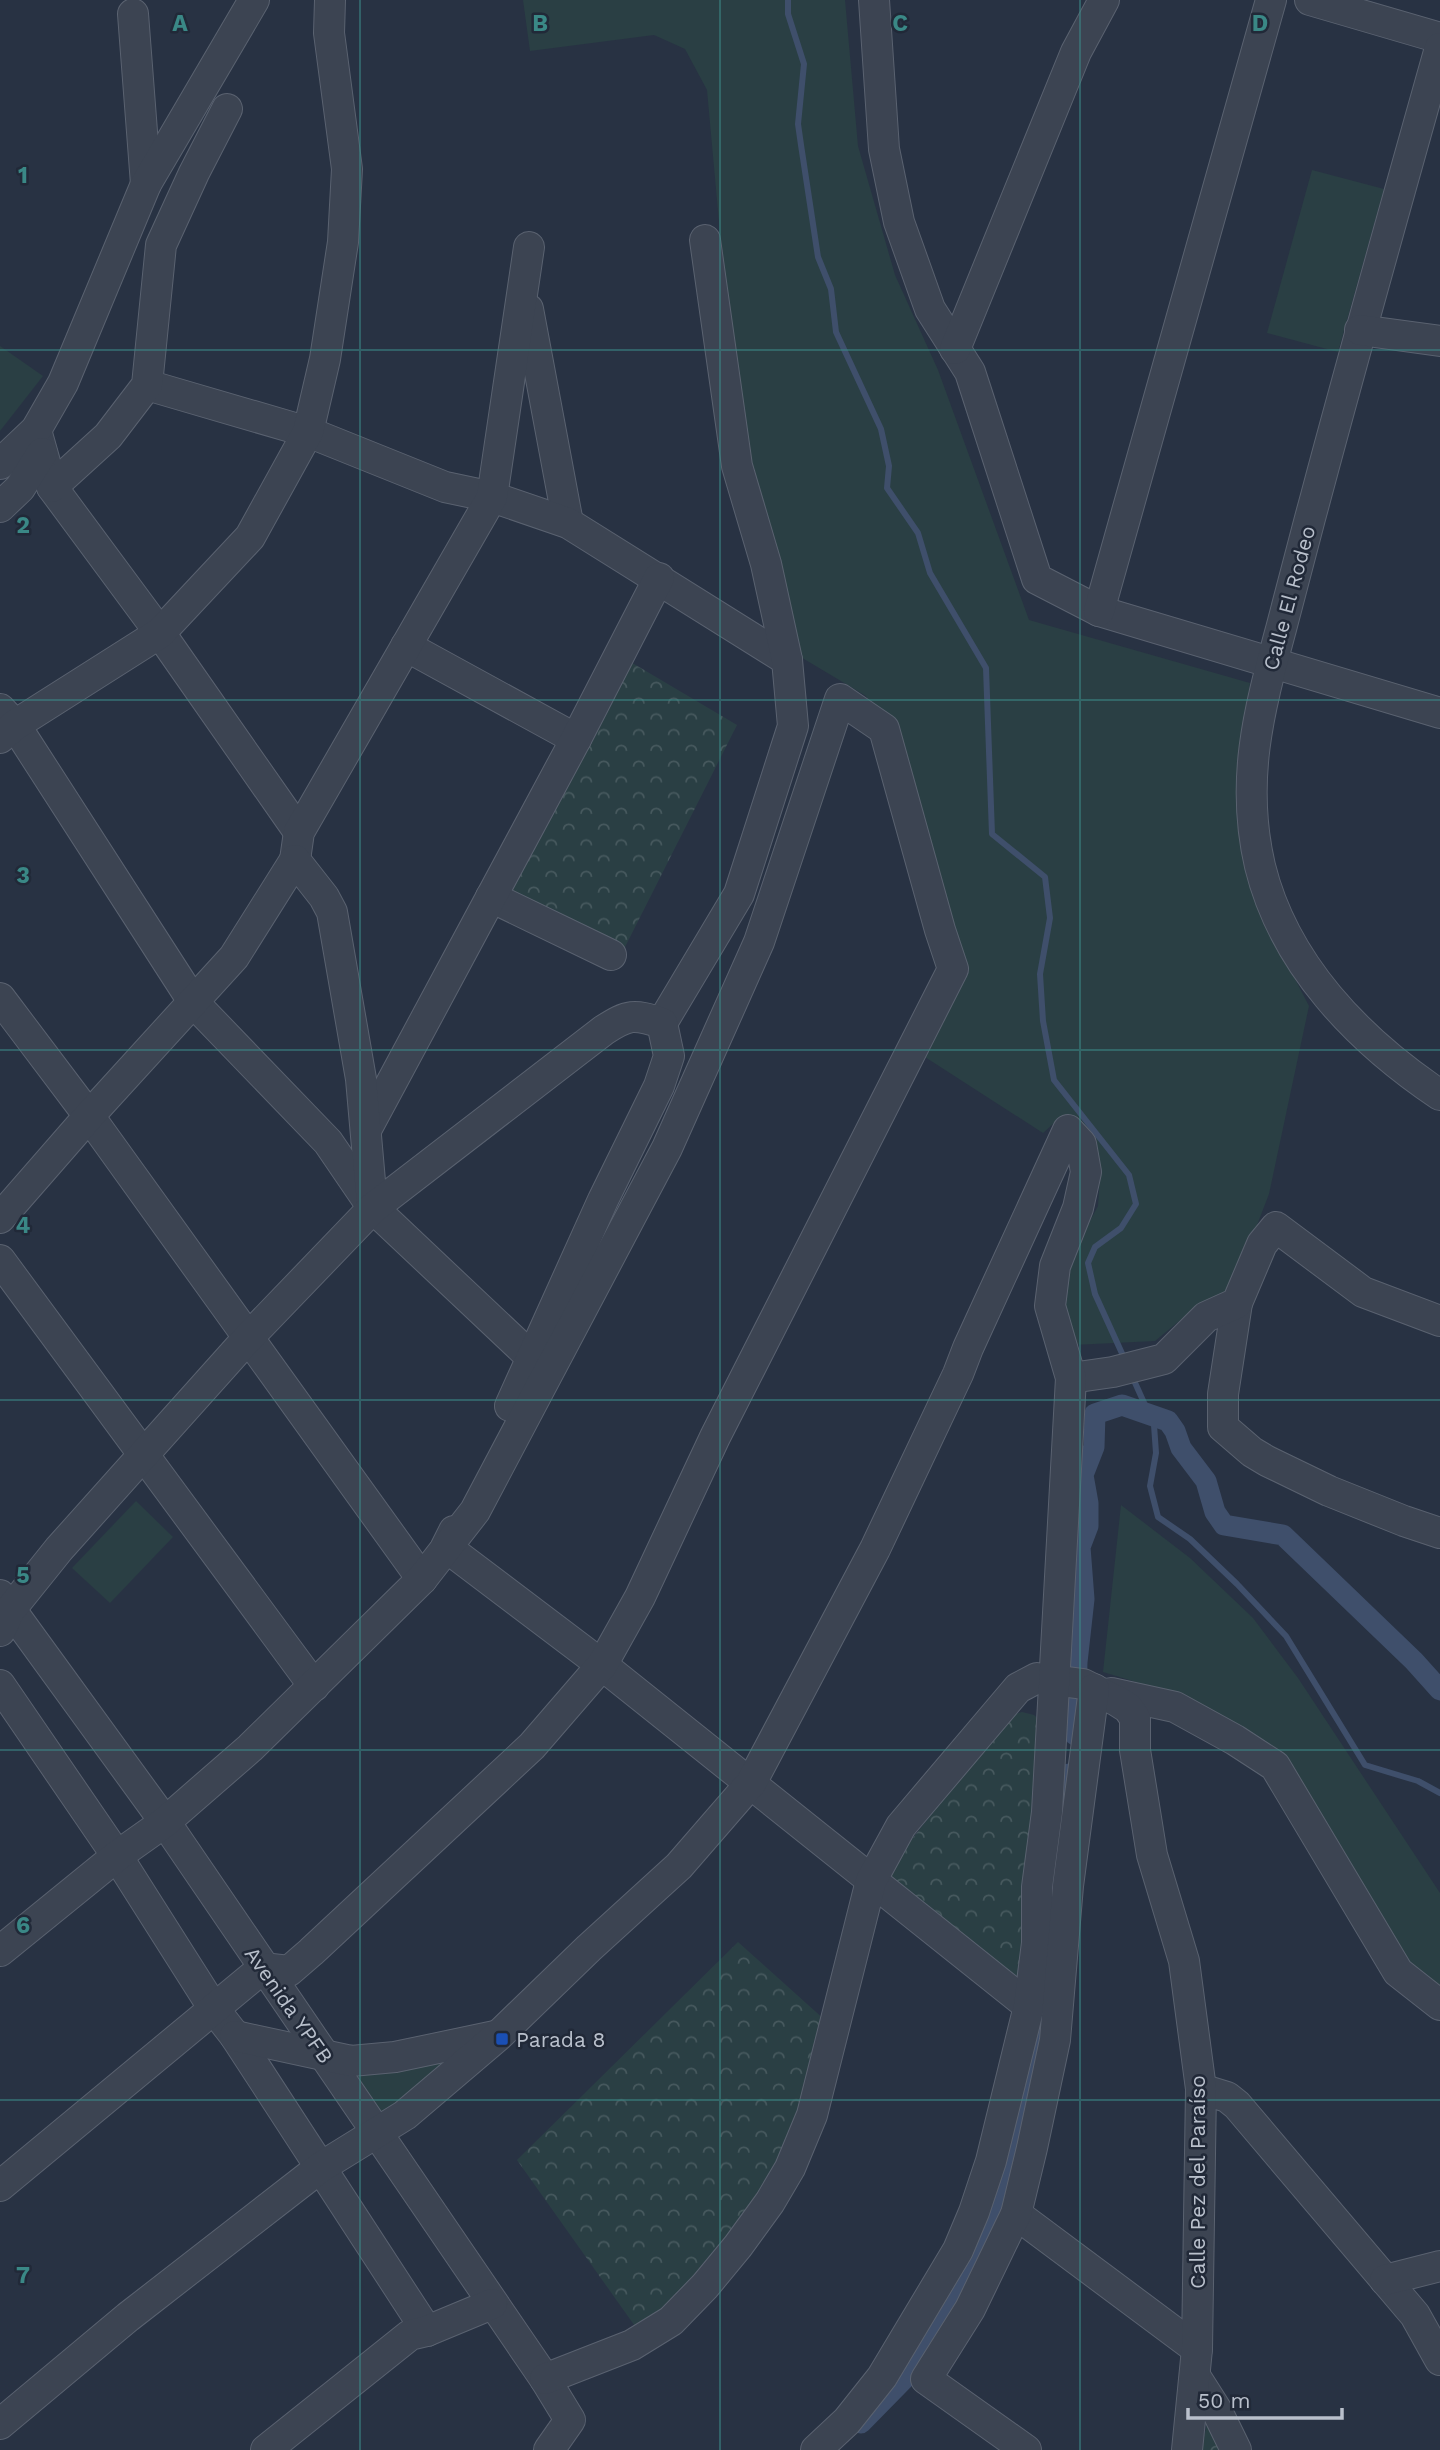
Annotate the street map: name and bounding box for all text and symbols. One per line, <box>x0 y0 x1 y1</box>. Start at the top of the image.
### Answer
text: A <box>172 10 188 37</box>
text: B <box>532 10 548 37</box>
text: C <box>892 10 908 37</box>
text: D <box>1252 10 1268 37</box>
text: 1 <box>18 162 28 189</box>
text: 2 <box>16 512 30 539</box>
street label: Calle El Rodeo <box>1258 523 1320 673</box>
text: 3 <box>16 862 30 889</box>
text: 4 <box>16 1212 31 1239</box>
text: 5 <box>16 1562 30 1589</box>
text: 6 <box>16 1912 30 1939</box>
street label: Avenida YPFB <box>240 1942 338 2068</box>
place label: Parada 8 <box>516 2027 606 2052</box>
marker: Parada 8 <box>494 2031 510 2047</box>
street label: Calle Pez del Paraíso <box>1185 2075 1210 2289</box>
text: 7 <box>16 2262 30 2289</box>
scale bar <box>1188 2376 1342 2420</box>
text: 50 m <box>1198 2388 1250 2413</box>

